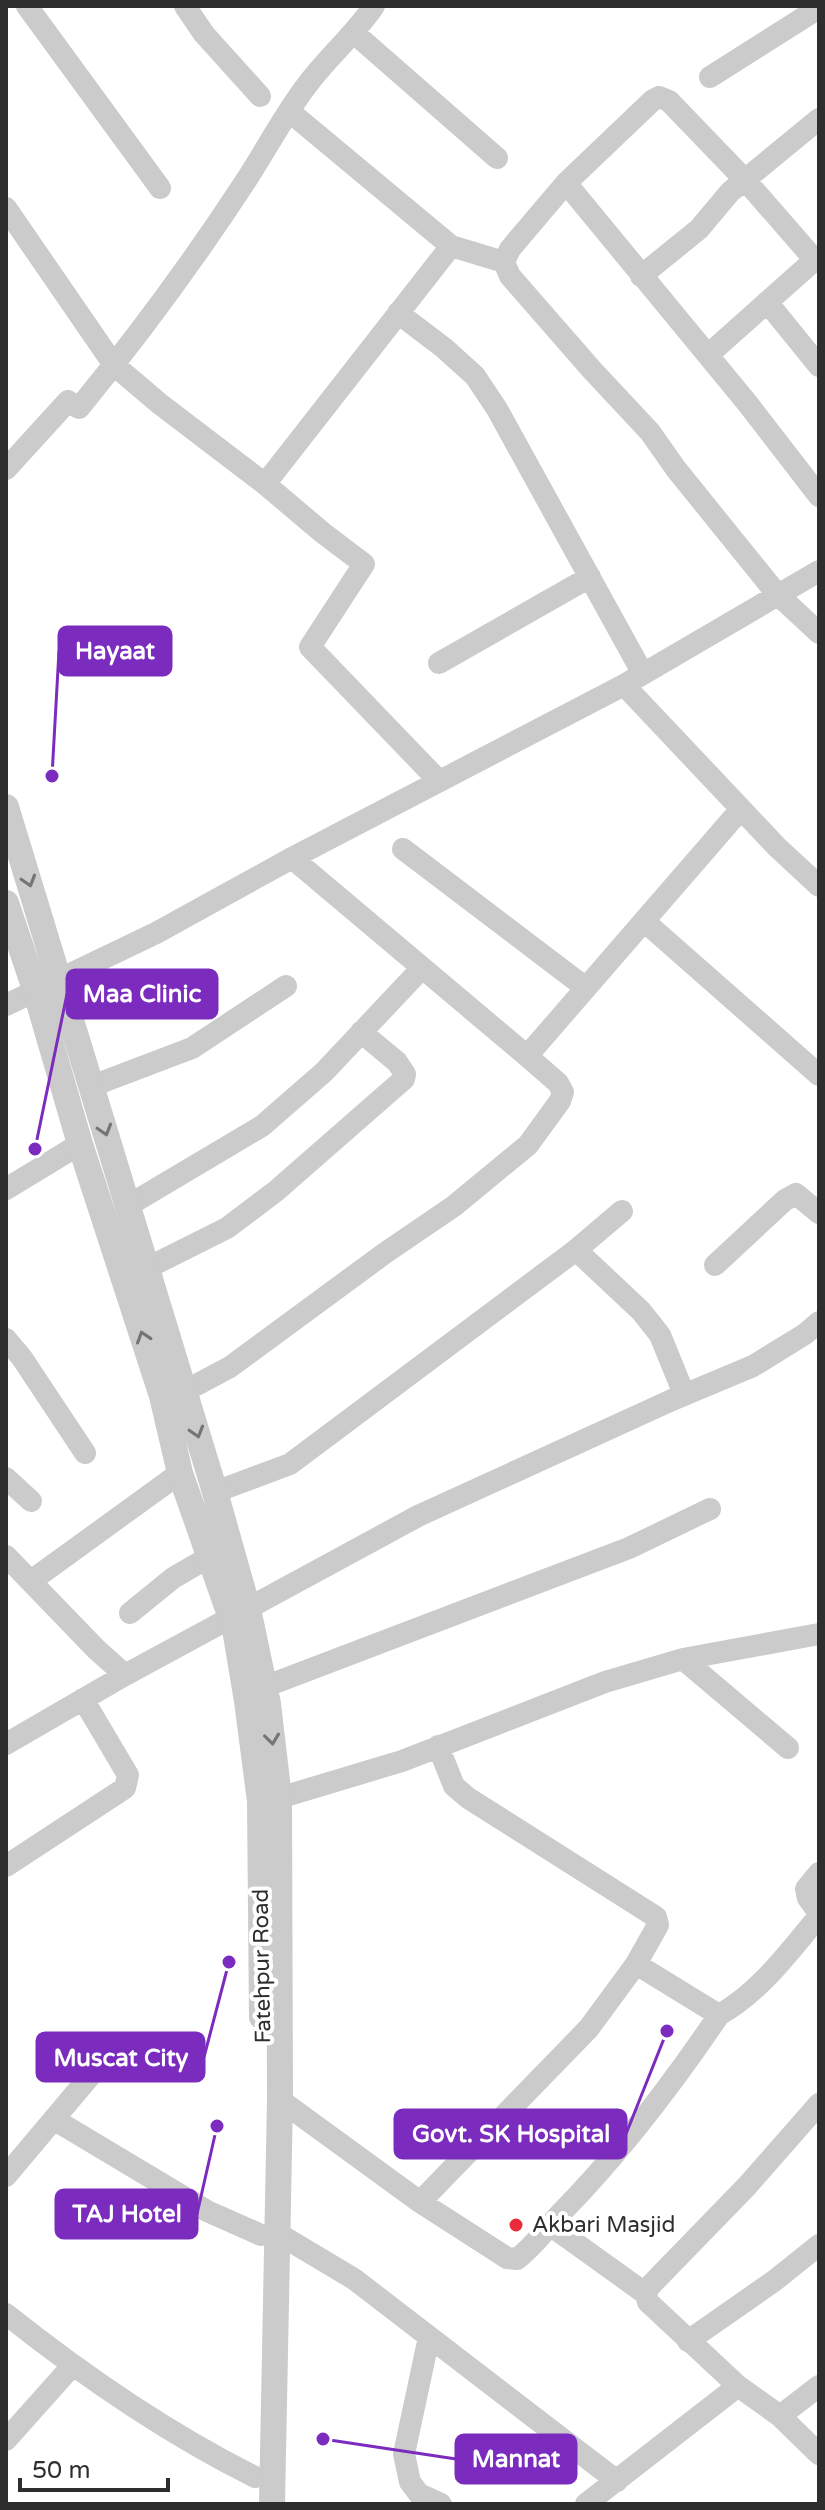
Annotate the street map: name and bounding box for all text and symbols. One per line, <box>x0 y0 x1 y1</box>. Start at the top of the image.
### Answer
callout: Hayaat <box>59 627 171 675</box>
text: Hayaat <box>75 637 156 666</box>
one-way arrow <box>20 874 36 888</box>
callout: Maa Clinic <box>67 970 217 1018</box>
text: Maa Clinic <box>83 980 201 1009</box>
one-way arrow <box>96 1122 112 1136</box>
one-way arrow <box>136 1331 152 1345</box>
one-way arrow <box>188 1425 204 1439</box>
one-way arrow <box>263 1732 280 1746</box>
street label: Fatehpur Road <box>248 1888 276 2044</box>
callout: Muscat City <box>37 2033 204 2081</box>
text: Muscat City <box>54 2044 189 2073</box>
callout: Govt. SK Hospital <box>395 2110 626 2158</box>
text: Govt. SK Hospital <box>412 2120 610 2149</box>
callout: TAJ Hotel <box>56 2190 197 2238</box>
text: TAJ Hotel <box>71 2200 182 2229</box>
place label: Akbari Masjid <box>532 2212 675 2238</box>
marker: Akbari Masjid <box>507 2216 525 2234</box>
callout: Mannat <box>456 2435 576 2483</box>
scale bar <box>20 2442 168 2492</box>
text: Mannat <box>472 2445 561 2474</box>
text: 50 m <box>32 2456 90 2485</box>

